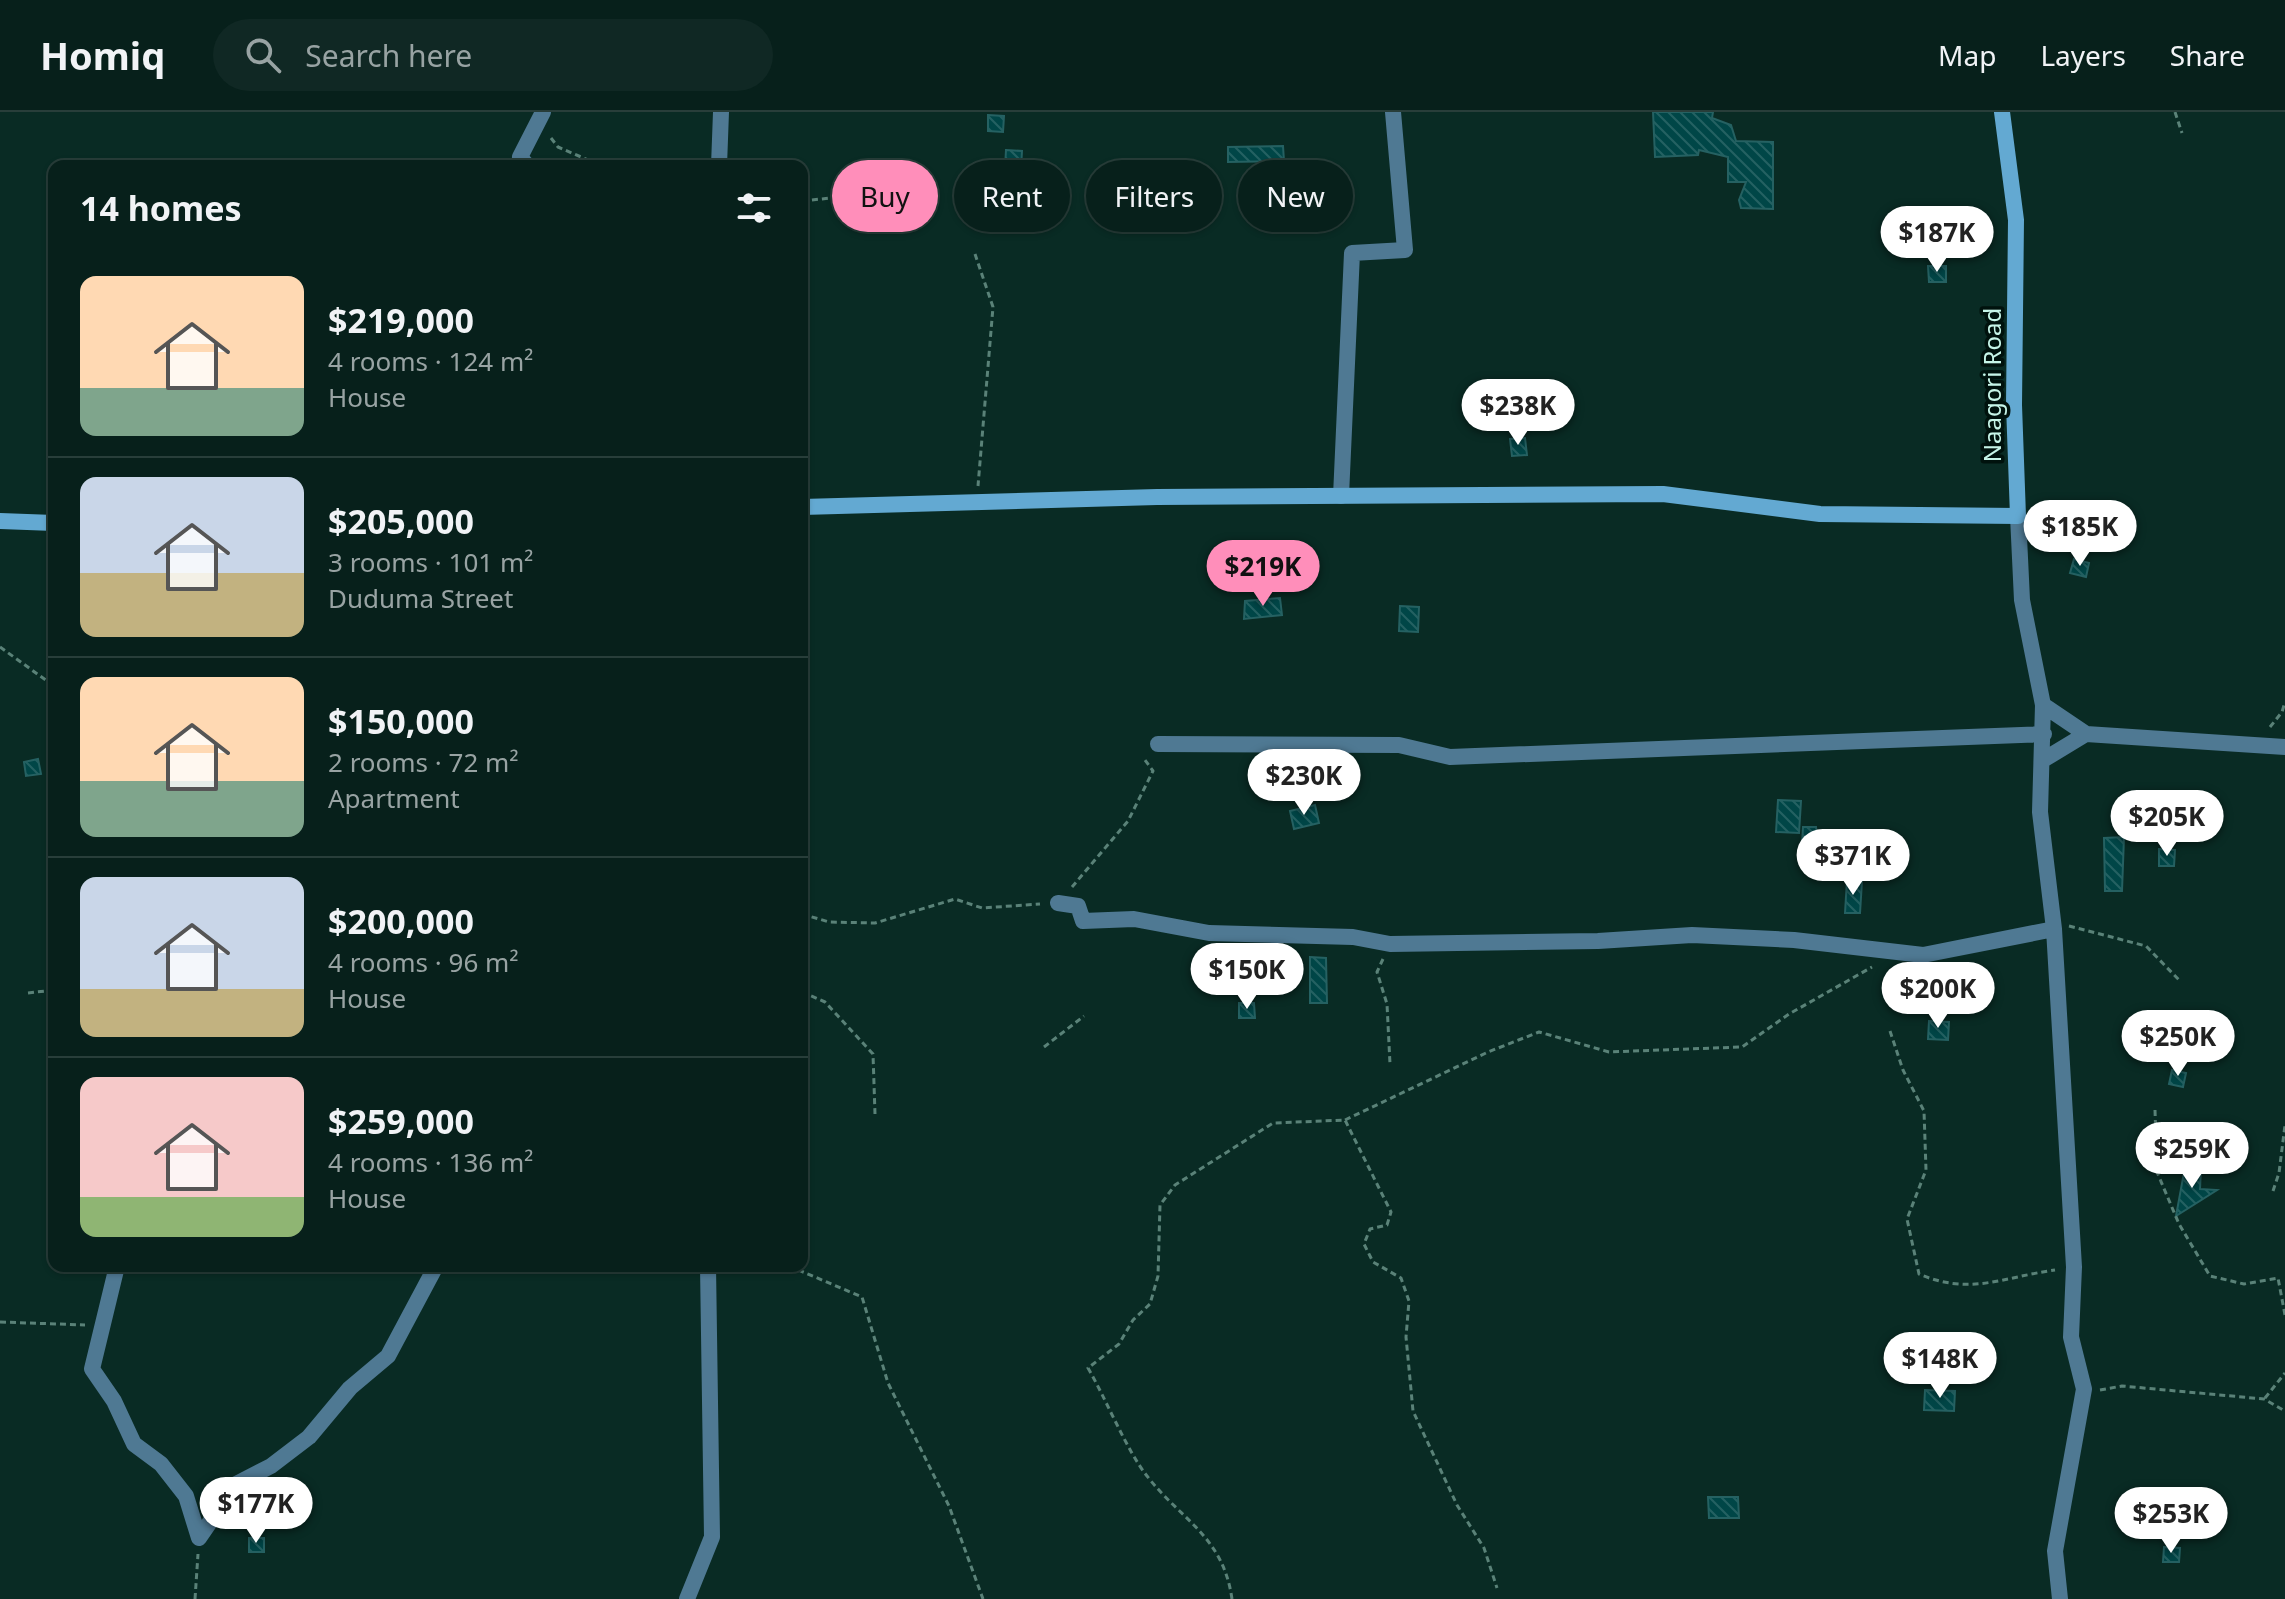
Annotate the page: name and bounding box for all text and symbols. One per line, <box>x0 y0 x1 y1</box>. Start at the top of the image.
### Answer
search box <box>213 19 773 91</box>
text: Homiq <box>40 29 165 81</box>
icon: search <box>241 33 285 77</box>
text: Search here <box>305 35 472 76</box>
text: Map <box>1938 36 1996 74</box>
text: Layers <box>2040 36 2126 74</box>
text: Share <box>2170 36 2245 74</box>
chip: Buy <box>832 160 938 232</box>
chip: Rent <box>954 160 1070 232</box>
chip: Filters <box>1086 160 1222 232</box>
chip: New <box>1238 160 1353 232</box>
text: 14 homes <box>80 185 242 231</box>
icon: filters <box>732 186 776 230</box>
pin: $187K <box>1881 206 1993 274</box>
text: $187K <box>1899 214 1975 250</box>
text: $219,000 <box>328 297 474 343</box>
icon: home <box>144 308 240 404</box>
street label: Naagori Road <box>1975 308 2008 462</box>
text: 4 rooms · 124 m² <box>328 343 533 379</box>
text: House <box>328 379 406 415</box>
pin: $238K <box>1462 379 1574 447</box>
text: $238K <box>1480 387 1556 423</box>
text: $205,000 <box>328 498 474 544</box>
pin: $185K <box>2024 500 2136 568</box>
text: $185K <box>2042 508 2118 544</box>
icon: home <box>144 509 240 605</box>
pin: $219K <box>1207 540 1319 608</box>
text: 3 rooms · 101 m² <box>328 544 533 580</box>
text: $219K <box>1225 548 1301 584</box>
text: Duduma Street <box>328 580 513 616</box>
text: $150,000 <box>328 698 474 744</box>
icon: home <box>144 709 240 805</box>
text: 2 rooms · 72 m² <box>328 744 518 780</box>
pin: $230K <box>1248 749 1360 817</box>
text: $230K <box>1266 757 1342 793</box>
text: Apartment <box>328 780 460 816</box>
pin: $205K <box>2111 790 2223 858</box>
text: $205K <box>2129 798 2205 834</box>
pin: $371K <box>1797 829 1909 897</box>
text: $371K <box>1815 837 1891 873</box>
text: $200,000 <box>328 898 474 944</box>
icon: home <box>144 909 240 1005</box>
pin: $150K <box>1191 943 1303 1011</box>
text: 4 rooms · 96 m² <box>328 944 518 980</box>
text: $150K <box>1209 951 1285 987</box>
pin: $200K <box>1882 962 1994 1030</box>
text: $200K <box>1900 970 1976 1006</box>
text: House <box>328 980 406 1016</box>
pin: $250K <box>2122 1010 2234 1078</box>
text: $250K <box>2140 1018 2216 1054</box>
text: $259,000 <box>328 1098 474 1144</box>
icon: home <box>144 1109 240 1205</box>
pin: $259K <box>2136 1122 2248 1190</box>
text: $259K <box>2154 1130 2230 1166</box>
text: 4 rooms · 136 m² <box>328 1144 533 1180</box>
text: House <box>328 1180 406 1216</box>
pin: $148K <box>1884 1332 1996 1400</box>
text: $148K <box>1902 1340 1978 1376</box>
pin: $177K <box>200 1477 312 1545</box>
text: $177K <box>218 1485 294 1521</box>
pin: $253K <box>2115 1487 2227 1555</box>
text: $253K <box>2133 1495 2209 1531</box>

